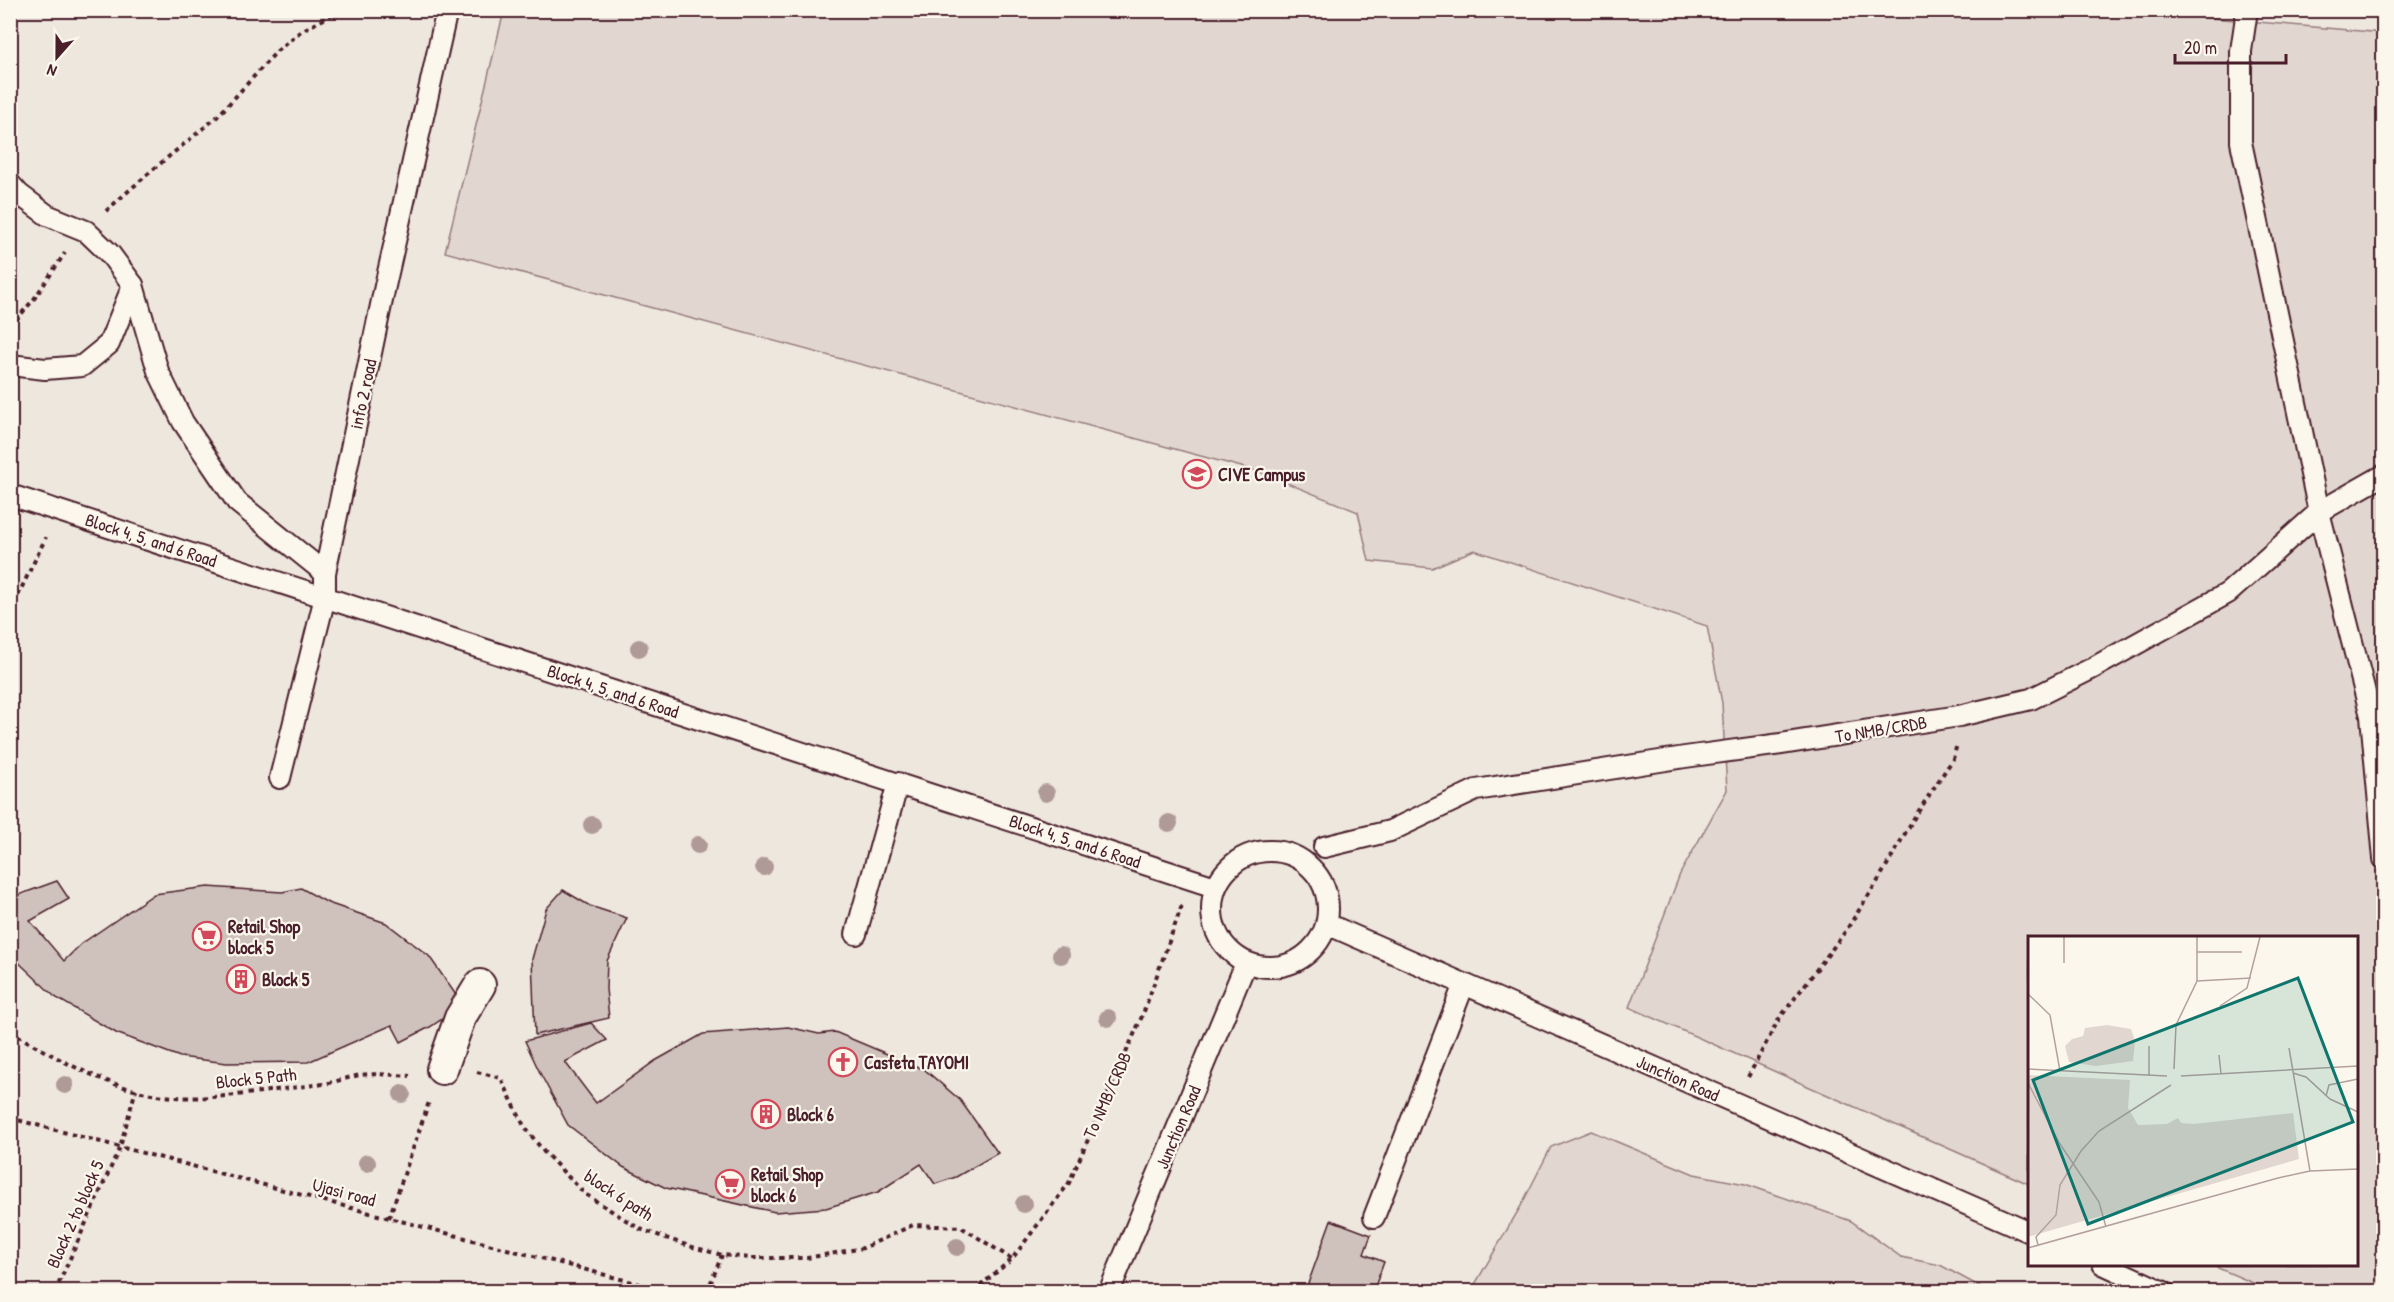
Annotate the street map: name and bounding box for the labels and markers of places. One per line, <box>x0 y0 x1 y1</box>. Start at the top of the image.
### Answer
school or university icon: CIVE Campus <box>1181 458 1213 490</box>
place label: CIVE Campus <box>1218 462 1305 488</box>
place label: Retail Shop block 5 <box>228 914 301 960</box>
supermarket icon: Retail Shop block 5 <box>191 920 223 952</box>
building icon: Block 5 <box>225 963 257 995</box>
place label: Block 5 <box>262 967 310 992</box>
church icon: Casfeta TAYOMI <box>827 1046 859 1078</box>
place label: Casfeta TAYOMI <box>864 1050 969 1075</box>
building icon: Block 6 <box>750 1098 782 1130</box>
place label: Block 6 <box>787 1102 834 1127</box>
place label: Retail Shop block 6 <box>751 1162 824 1208</box>
supermarket icon: Retail Shop block 6 <box>714 1168 746 1200</box>

